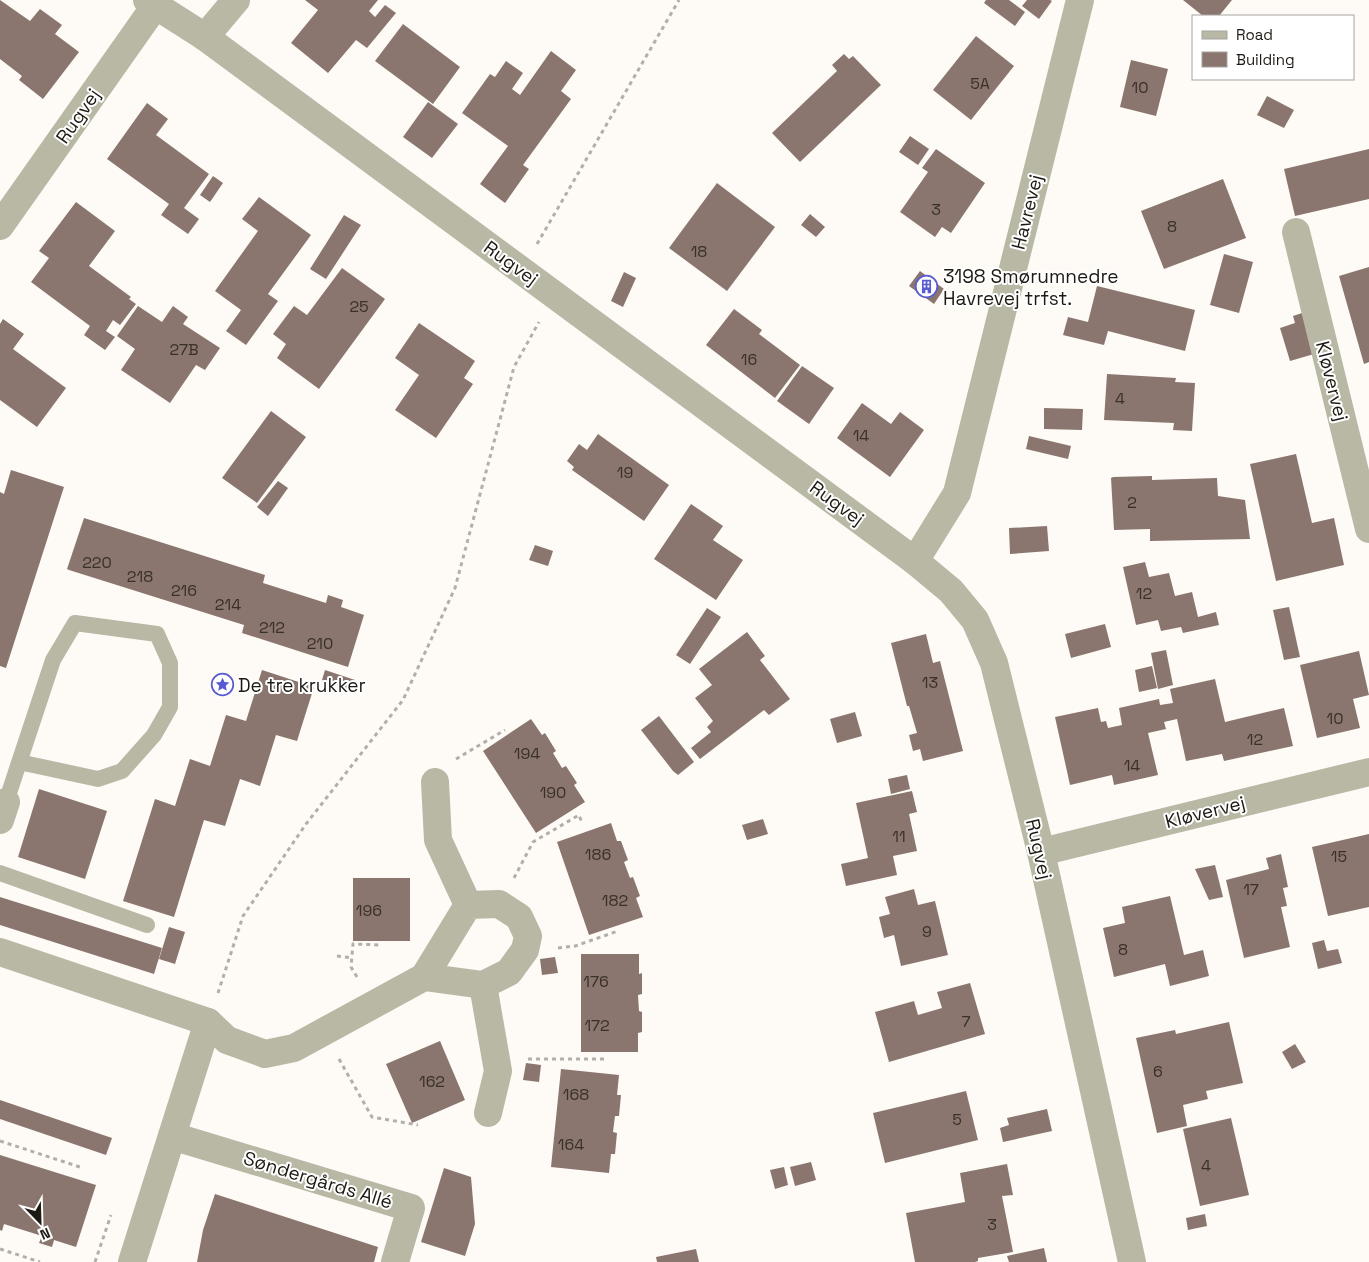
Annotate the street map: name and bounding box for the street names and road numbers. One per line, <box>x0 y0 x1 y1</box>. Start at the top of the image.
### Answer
street label: Rugvej <box>50 84 106 148</box>
street label: Havrevej <box>1006 172 1048 252</box>
street label: Rugvej <box>479 235 543 291</box>
street label: Kløvervej <box>1310 338 1354 424</box>
street label: Rugvej <box>805 475 869 531</box>
street label: Kløvervej <box>1162 790 1248 834</box>
street label: Rugvej <box>1020 816 1058 882</box>
street label: Søndergårds Allé <box>240 1145 396 1215</box>

